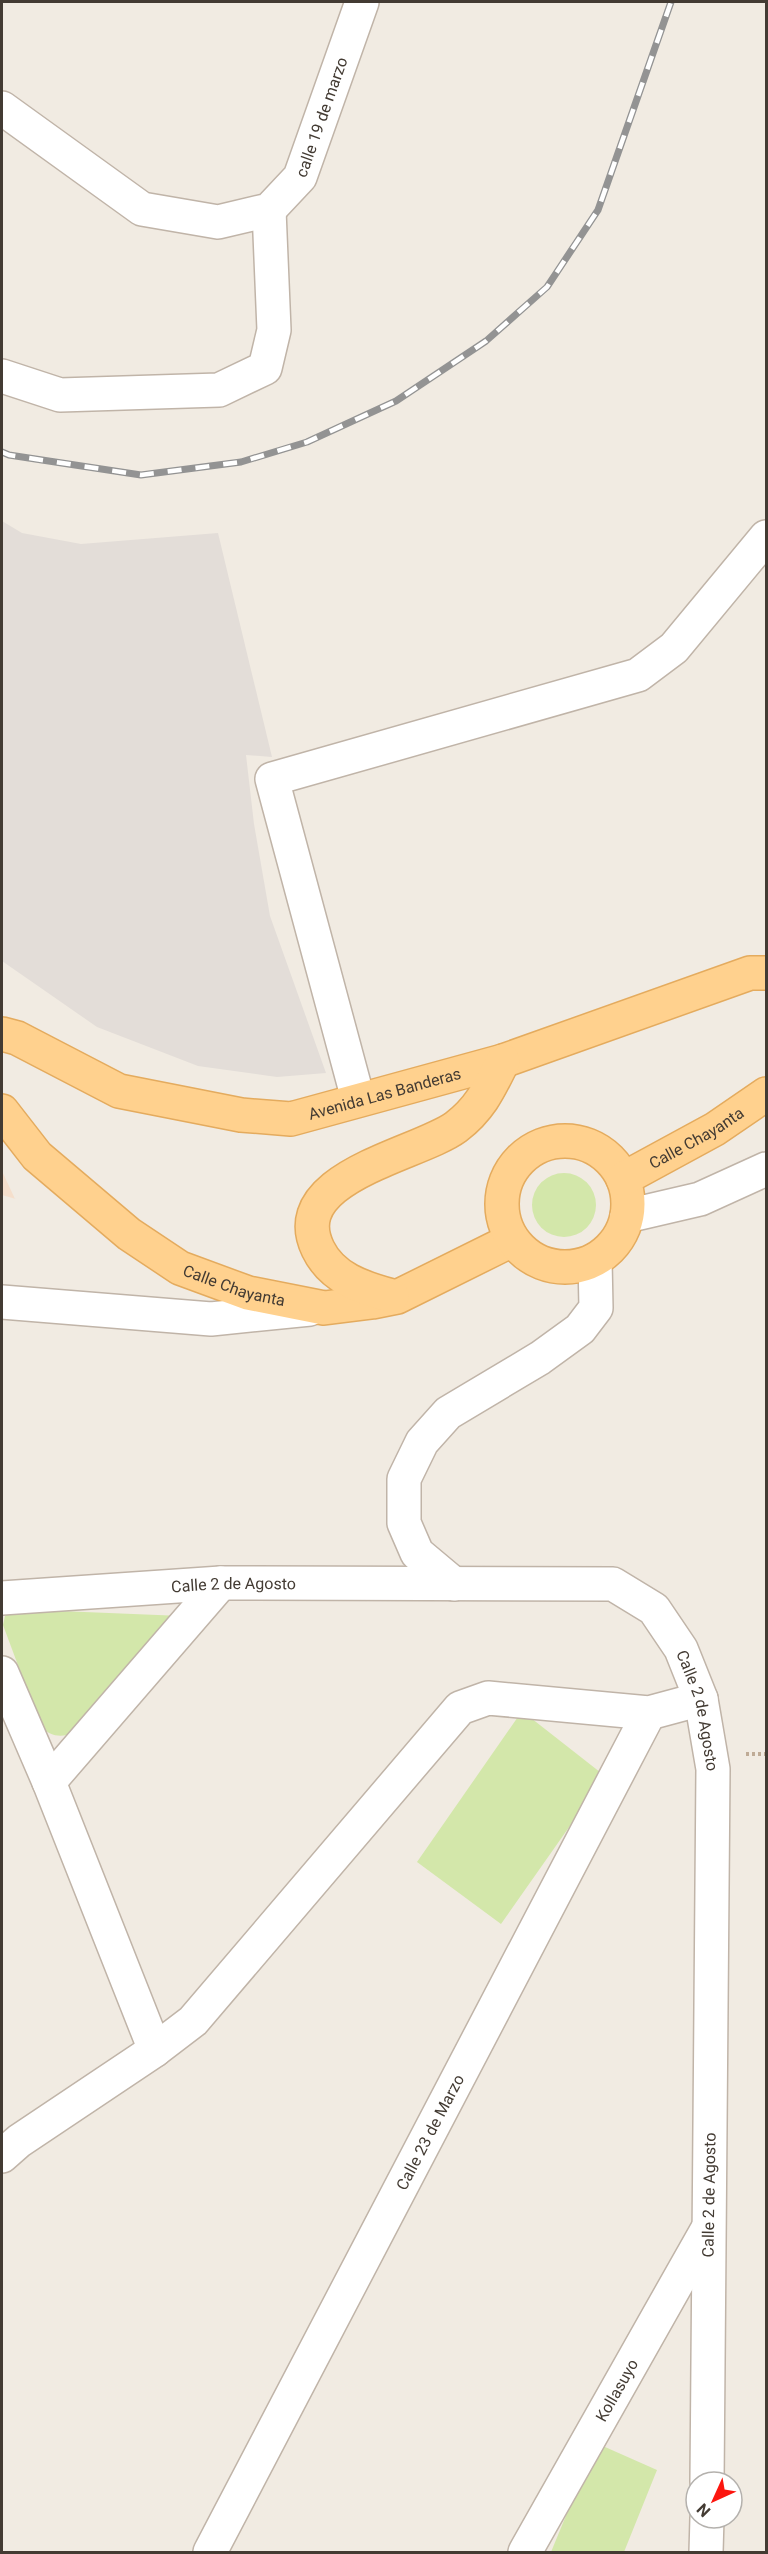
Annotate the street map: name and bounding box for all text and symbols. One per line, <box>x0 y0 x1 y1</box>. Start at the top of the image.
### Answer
street label: calle 19 de marzo <box>291 55 351 180</box>
street label: Avenida Las Banderas <box>306 1063 463 1123</box>
street label: Calle Chayanta <box>646 1103 747 1173</box>
street label: Calle Chayanta <box>180 1260 287 1310</box>
street label: Calle 2 de Agosto <box>171 1573 296 1596</box>
street label: Calle 2 de Agosto <box>673 1647 723 1772</box>
street label: Calle 23 de Marzo <box>392 2071 468 2193</box>
street label: Calle 2 de Agosto <box>698 2132 720 2258</box>
street label: Kollasuyo <box>591 2355 642 2425</box>
north arrow <box>684 2470 744 2530</box>
text: N <box>693 2500 714 2521</box>

